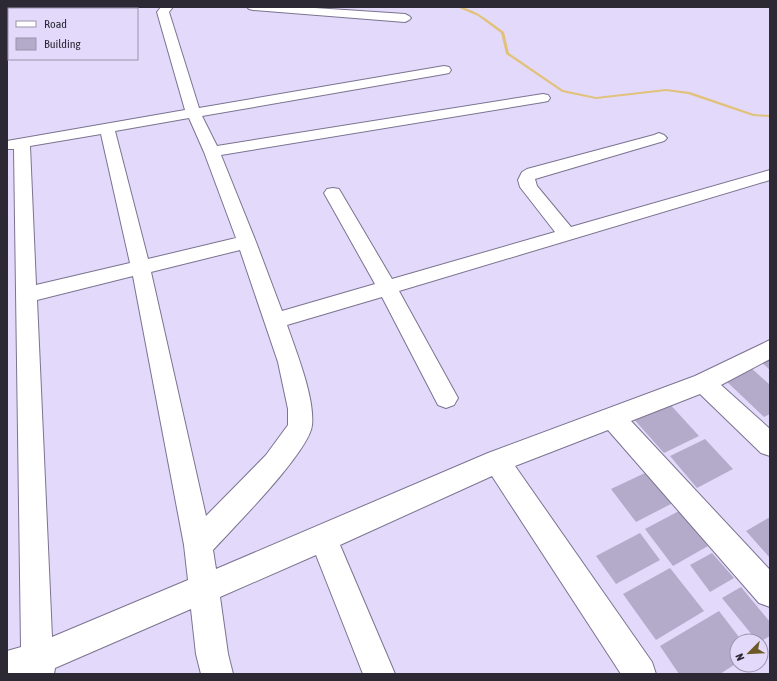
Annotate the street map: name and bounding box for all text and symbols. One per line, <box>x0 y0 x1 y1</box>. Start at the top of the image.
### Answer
legend <box>8 8 138 60</box>
text: Road <box>44 17 67 31</box>
text: Building <box>44 37 82 51</box>
north arrow <box>729 633 769 673</box>
text: N <box>733 652 747 662</box>

